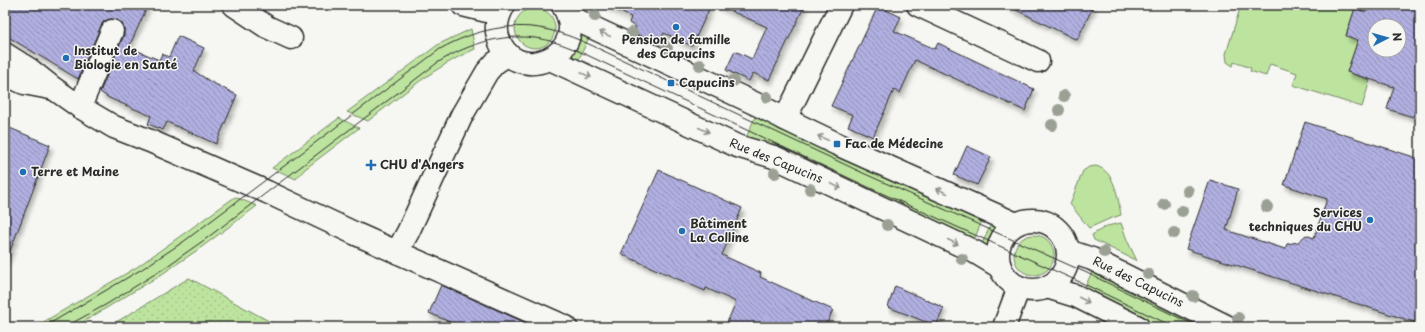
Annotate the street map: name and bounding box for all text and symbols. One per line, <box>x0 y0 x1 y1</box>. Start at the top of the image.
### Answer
north arrow <box>1367 18 1407 58</box>
marker: Pension de famille des Capucins <box>671 22 681 32</box>
one-way arrow <box>599 30 611 37</box>
place label: Pension de famille des Capucins <box>622 30 731 62</box>
text: N <box>1389 32 1406 42</box>
place label: Institut de Biologie en Santé <box>74 41 178 73</box>
marker: Institut de Biologie en Santé <box>61 53 71 63</box>
one-way arrow <box>579 72 591 79</box>
place label: Capucins <box>679 73 735 91</box>
marker: Capucins <box>666 78 676 88</box>
one-way arrow <box>697 127 709 134</box>
street label: Rue des Capucins <box>727 133 826 187</box>
one-way arrow <box>817 134 829 141</box>
place label: Fac de Médecine <box>845 134 943 152</box>
marker: Fac de Médecine <box>832 139 842 149</box>
place label: CHU d'Angers <box>380 155 464 173</box>
marker: CHU d'Angers <box>365 159 377 171</box>
place label: Terre et Maine <box>31 162 119 180</box>
marker: Terre et Maine <box>18 167 28 177</box>
one-way arrow <box>830 183 842 190</box>
one-way arrow <box>936 187 948 194</box>
place label: Services techniques du CHU <box>1249 203 1362 235</box>
place label: Bâtiment La Colline <box>690 214 749 246</box>
marker: Services techniques du CHU <box>1365 215 1375 225</box>
marker: Bâtiment La Colline <box>677 226 687 236</box>
one-way arrow <box>947 239 959 246</box>
street label: Rue des Capucins <box>1090 251 1187 311</box>
one-way arrow <box>1078 297 1090 304</box>

